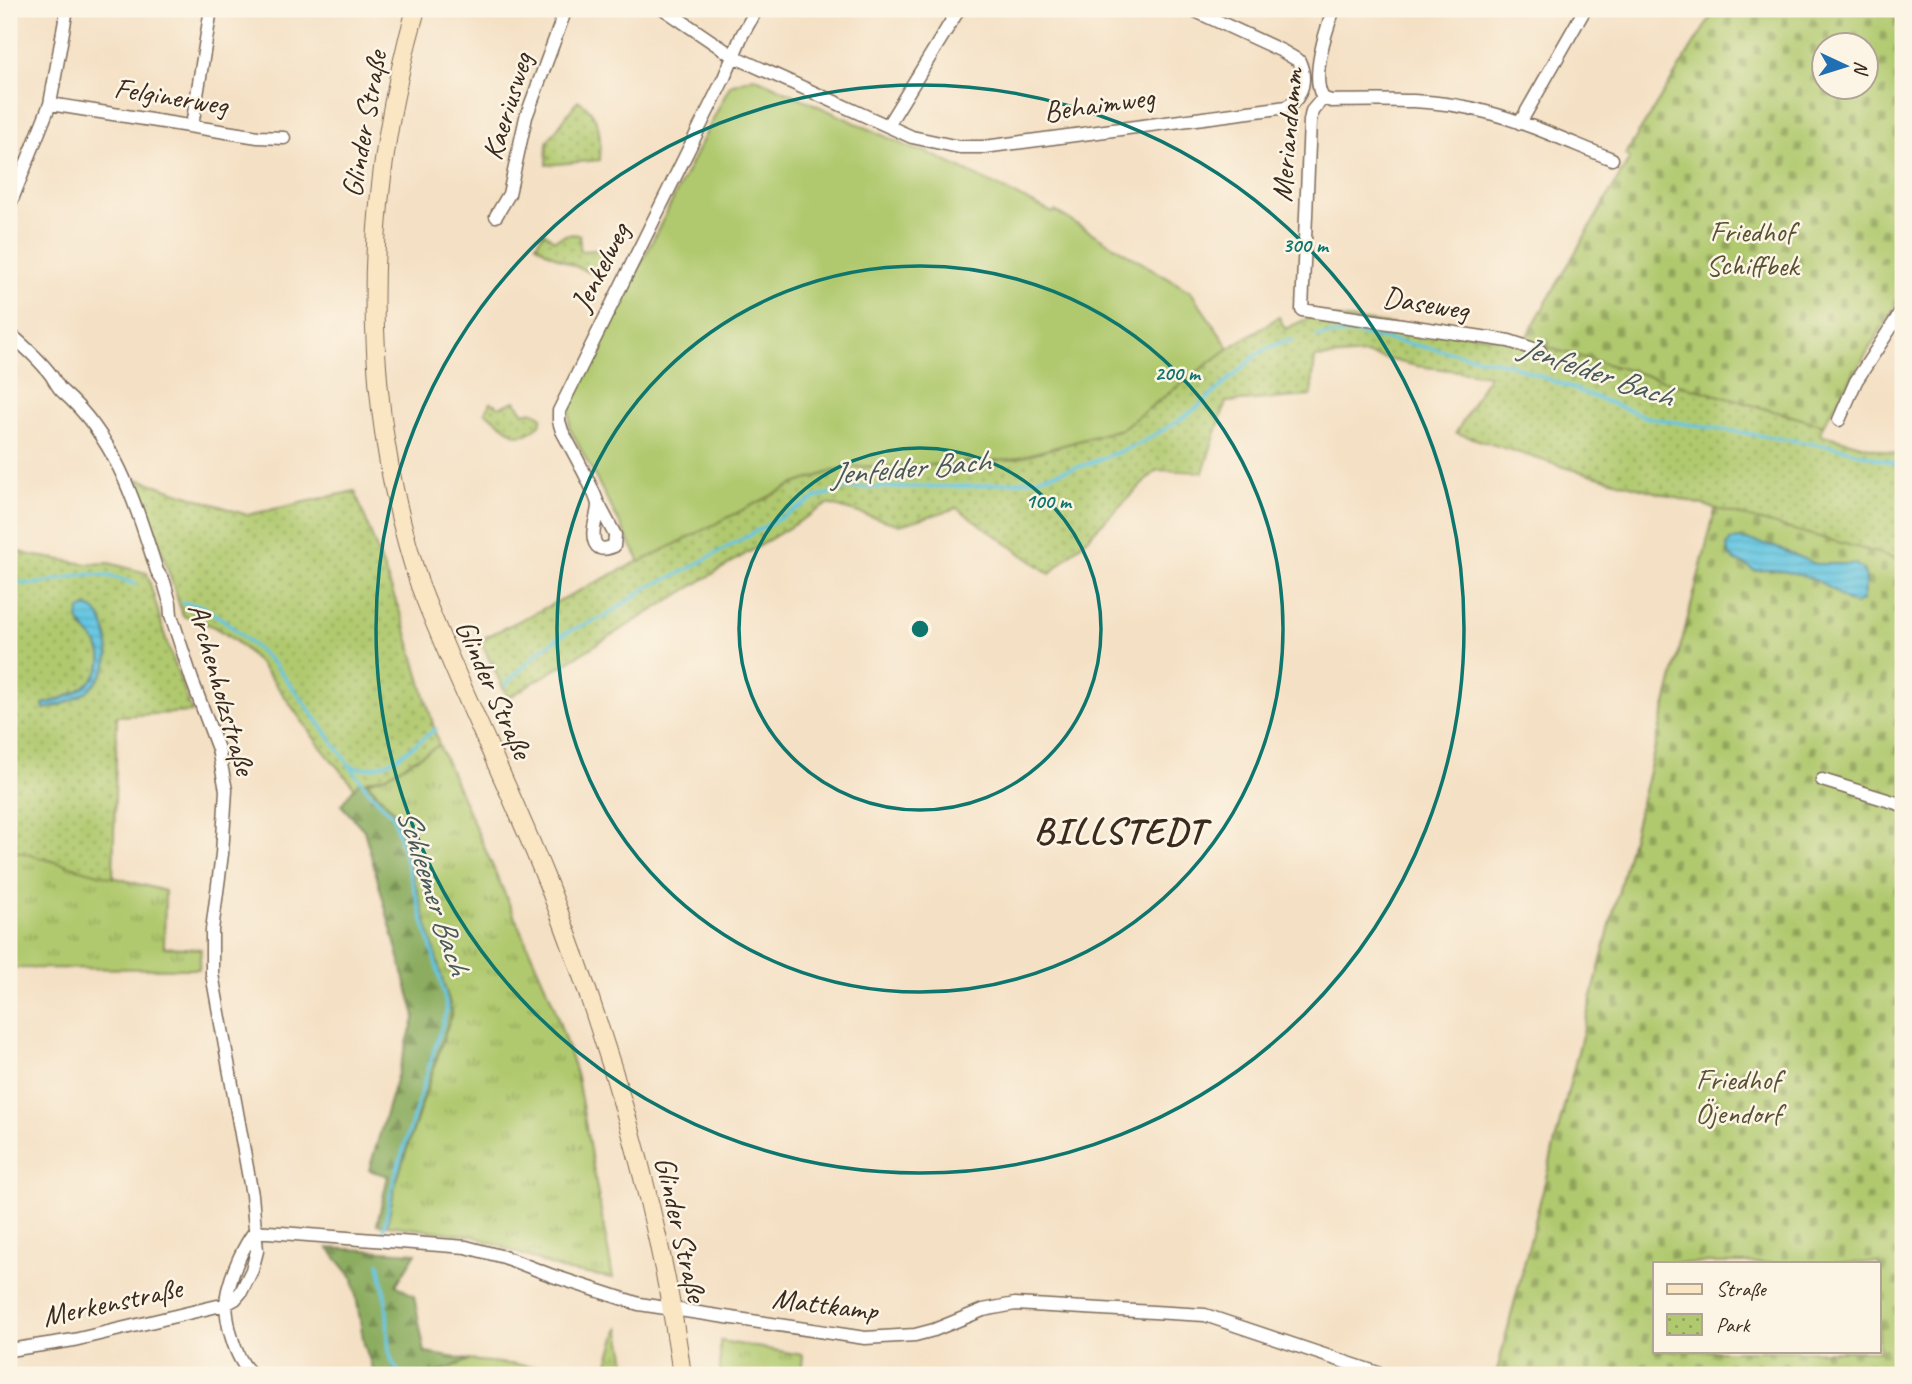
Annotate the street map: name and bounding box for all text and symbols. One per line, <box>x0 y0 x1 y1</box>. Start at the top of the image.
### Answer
north arrow <box>1811 32 1881 102</box>
street label: Glinder Straße <box>332 46 396 200</box>
street label: Kaeriusweg <box>473 46 542 164</box>
text: N <box>1848 60 1873 77</box>
street label: Meriandamm <box>1262 65 1312 203</box>
street label: Felginerweg <box>111 68 233 124</box>
street label: Behaimweg <box>1041 77 1158 131</box>
park label: Friedhof Schiffbek <box>1706 212 1800 284</box>
street label: Jenkelweg <box>561 214 639 319</box>
text: 300 m <box>1282 232 1330 258</box>
street label: Daseweg <box>1380 277 1474 329</box>
water label: Jenfelder Bach <box>1512 325 1681 417</box>
text: 200 m <box>1154 360 1202 386</box>
water label: Jenfelder Bach <box>826 440 993 495</box>
text: 100 m <box>1025 488 1073 514</box>
street label: Archenholzstraße <box>179 599 265 781</box>
street label: Glinder Straße <box>447 614 542 766</box>
centre of rings <box>908 617 932 641</box>
water label: Schleemer Bach <box>387 803 480 981</box>
district label: BILLSTEDT <box>1034 807 1212 854</box>
park label: Friedhof Öjendorf <box>1695 1060 1787 1132</box>
street label: Glinder Straße <box>646 1153 717 1308</box>
legend <box>1653 1262 1881 1352</box>
street label: Merkenstraße <box>39 1268 187 1335</box>
text: Straße <box>1716 1276 1768 1302</box>
street label: Mattkamp <box>770 1279 881 1330</box>
text: Park <box>1716 1312 1751 1338</box>

